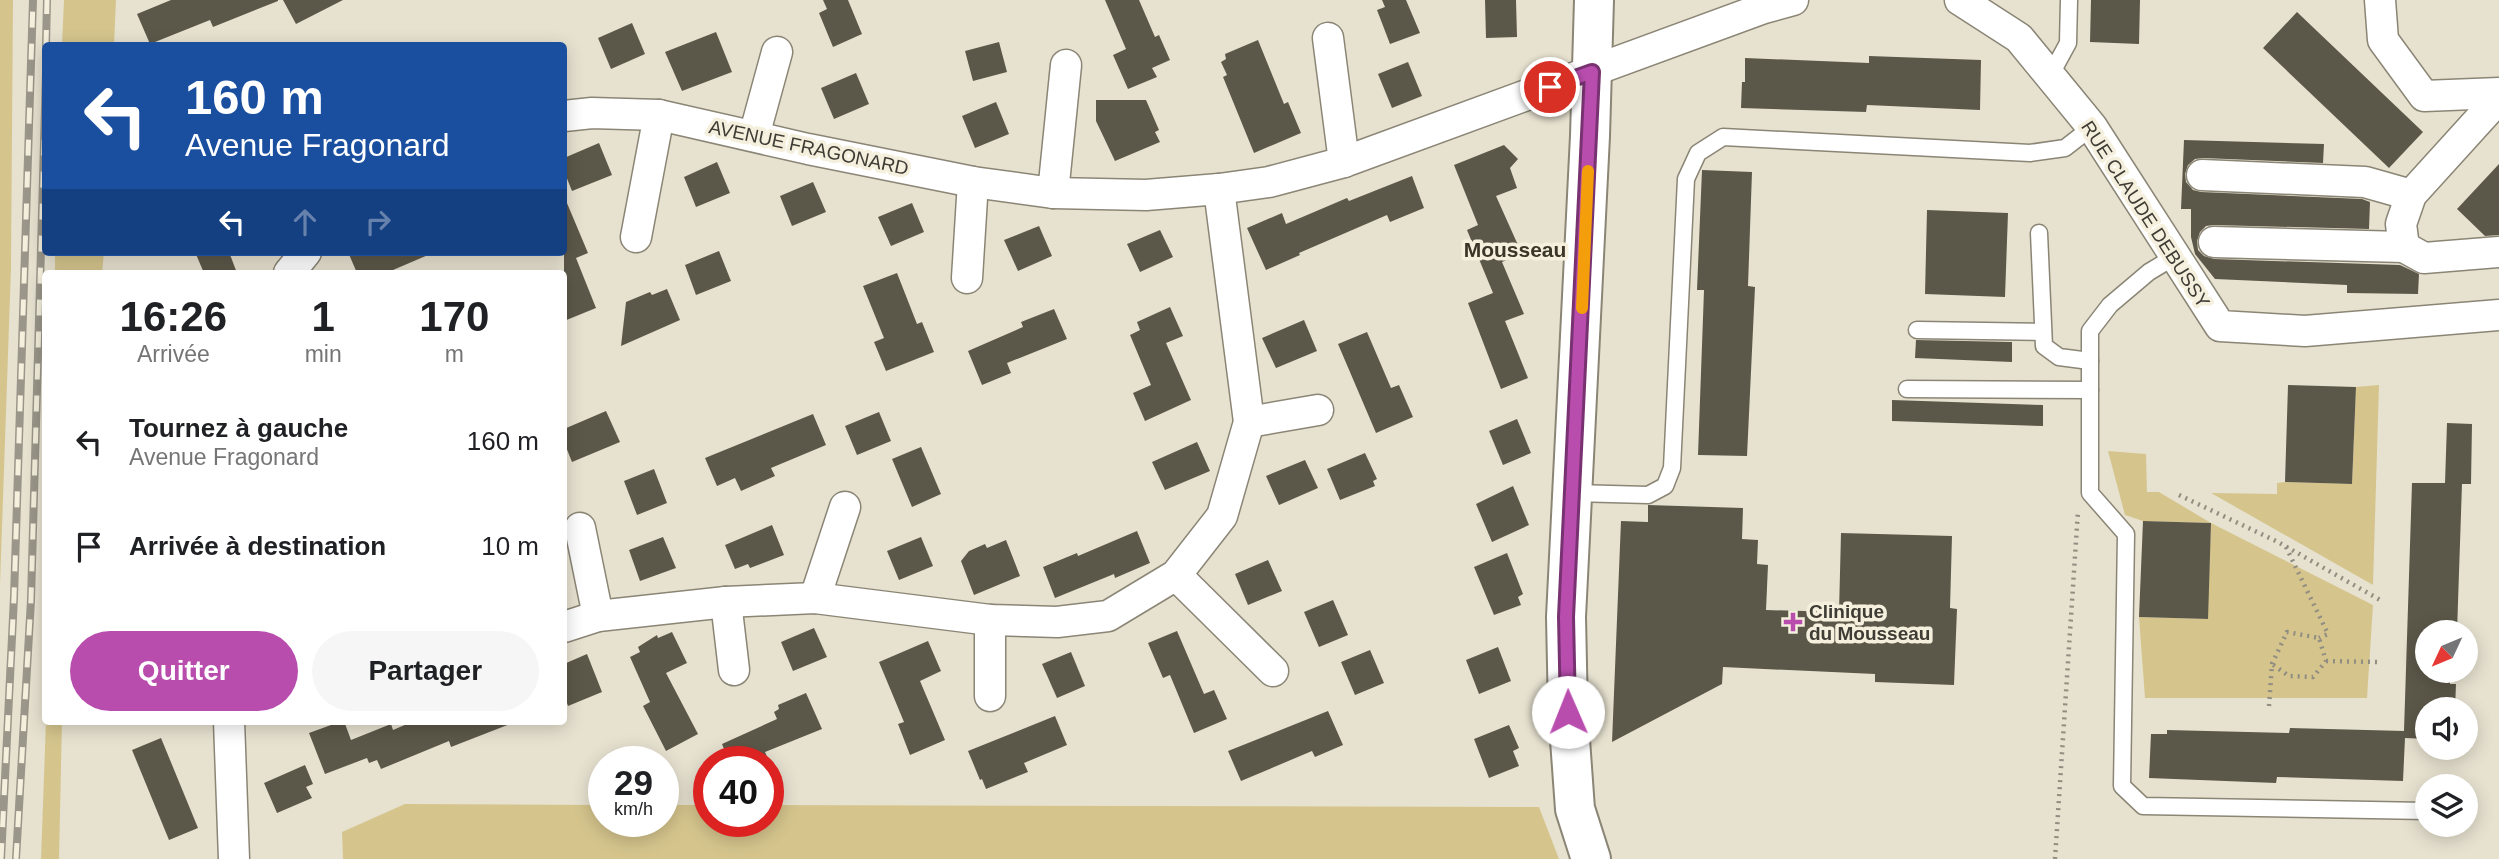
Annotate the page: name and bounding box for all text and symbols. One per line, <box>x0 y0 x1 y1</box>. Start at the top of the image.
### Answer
pin <box>1520 57 1580 117</box>
icon: arrive <box>1531 68 1569 106</box>
icon: left <box>70 70 161 161</box>
text: 160 m <box>185 70 324 124</box>
street label: AVENUE FRAGONARD <box>707 116 911 179</box>
street label: RUE CLAUDE DEBUSSY <box>2077 117 2214 312</box>
text: Avenue Fragonard <box>185 127 449 163</box>
icon: left <box>213 203 251 241</box>
icon: ahead <box>286 203 324 241</box>
icon: right <box>359 203 397 241</box>
district label: Mousseau <box>1464 238 1566 261</box>
text: 16:26 <box>120 293 227 340</box>
text: 1 <box>311 293 335 340</box>
text: 170 <box>419 293 489 340</box>
text: Arrivée <box>137 341 210 367</box>
text: min <box>305 341 342 367</box>
text: m <box>445 341 464 367</box>
text: Tournez à gauche <box>129 413 348 443</box>
icon: left <box>70 423 108 461</box>
text: 160 m <box>467 426 539 456</box>
text: Avenue Fragonard <box>129 444 319 470</box>
icon: arrive <box>70 528 108 566</box>
text: Arrivée à destination <box>129 531 386 561</box>
text: 10 m <box>481 531 539 561</box>
place label: Clinique du Mousseau <box>1809 601 1930 644</box>
marker: Clinique du Mousseau <box>1783 612 1803 632</box>
north arrow <box>2415 620 2478 682</box>
map controls <box>2415 620 2478 837</box>
button: Quitter <box>70 631 298 711</box>
button: Partager <box>312 631 539 711</box>
position arrow <box>1531 675 1605 749</box>
button: sound <box>2415 697 2478 760</box>
speed limit sign: 40 <box>693 746 784 837</box>
text: 29 <box>614 763 653 802</box>
button: layers <box>2415 774 2478 837</box>
text: km/h <box>614 799 653 819</box>

